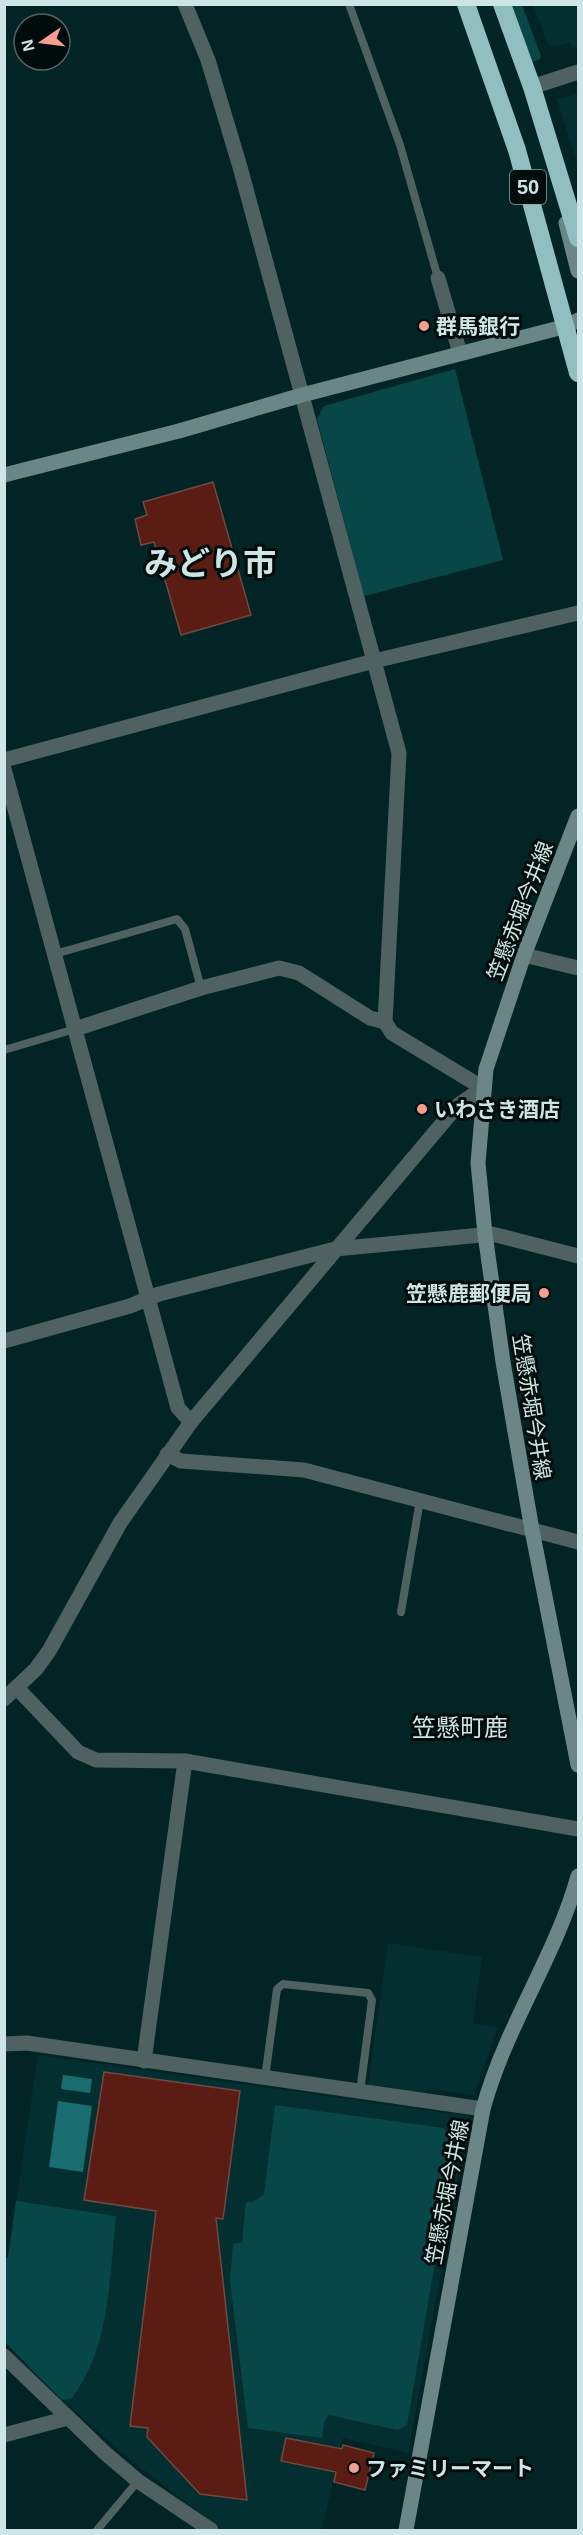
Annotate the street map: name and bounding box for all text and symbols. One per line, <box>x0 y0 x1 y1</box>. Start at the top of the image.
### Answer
north arrow <box>12 12 72 72</box>
text: N <box>18 38 38 53</box>
road number: 50 <box>510 170 546 204</box>
place label: 群馬銀行 <box>436 315 520 338</box>
marker: 群馬銀行 <box>417 319 431 333</box>
district label: みどり市 <box>144 545 276 582</box>
street label: 笠懸赤堀今井線 <box>483 838 557 984</box>
place label: いわさき酒店 <box>434 1098 560 1121</box>
marker: いわさき酒店 <box>415 1102 429 1116</box>
place label: 笠懸鹿郵便局 <box>406 1282 532 1305</box>
marker: 笠懸鹿郵便局 <box>537 1286 551 1300</box>
street label: 笠懸赤堀今井線 <box>509 1333 555 1481</box>
district label: 笠懸町鹿 <box>412 1714 508 1741</box>
street label: 笠懸赤堀今井線 <box>422 2118 472 2266</box>
place label: ファミリーマート <box>366 2457 534 2480</box>
marker: ファミリーマート <box>347 2461 361 2475</box>

